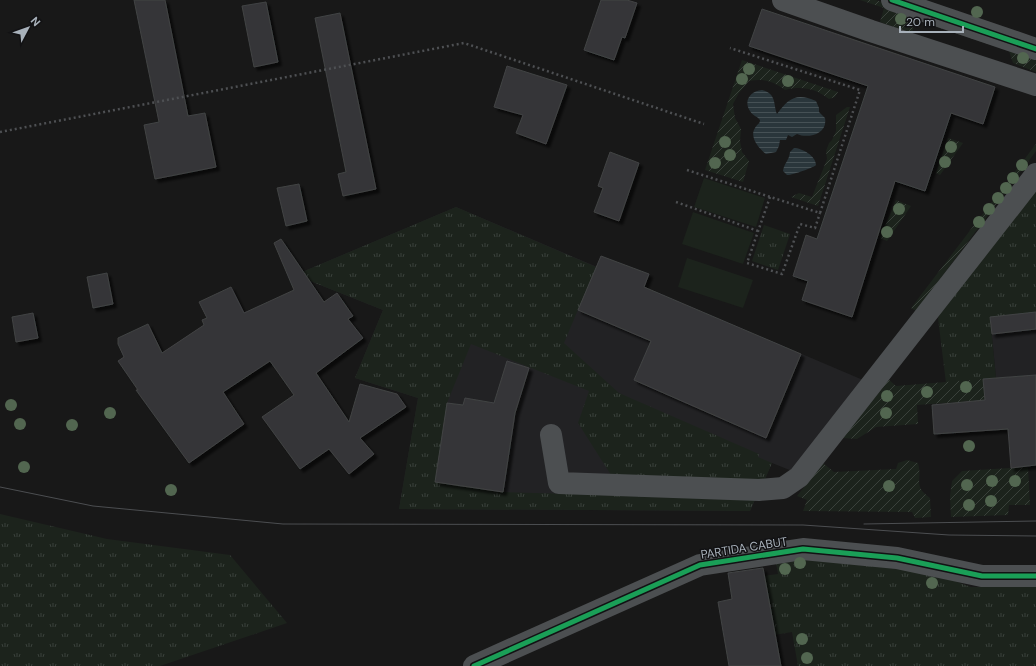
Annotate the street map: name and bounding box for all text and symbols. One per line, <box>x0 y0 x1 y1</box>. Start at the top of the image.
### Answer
north arrow <box>8 8 48 48</box>
scale bar <box>900 8 963 34</box>
text: N <box>28 14 43 29</box>
text: 20 m <box>906 14 935 30</box>
street label: PARTIDA CABUT <box>700 533 789 563</box>

